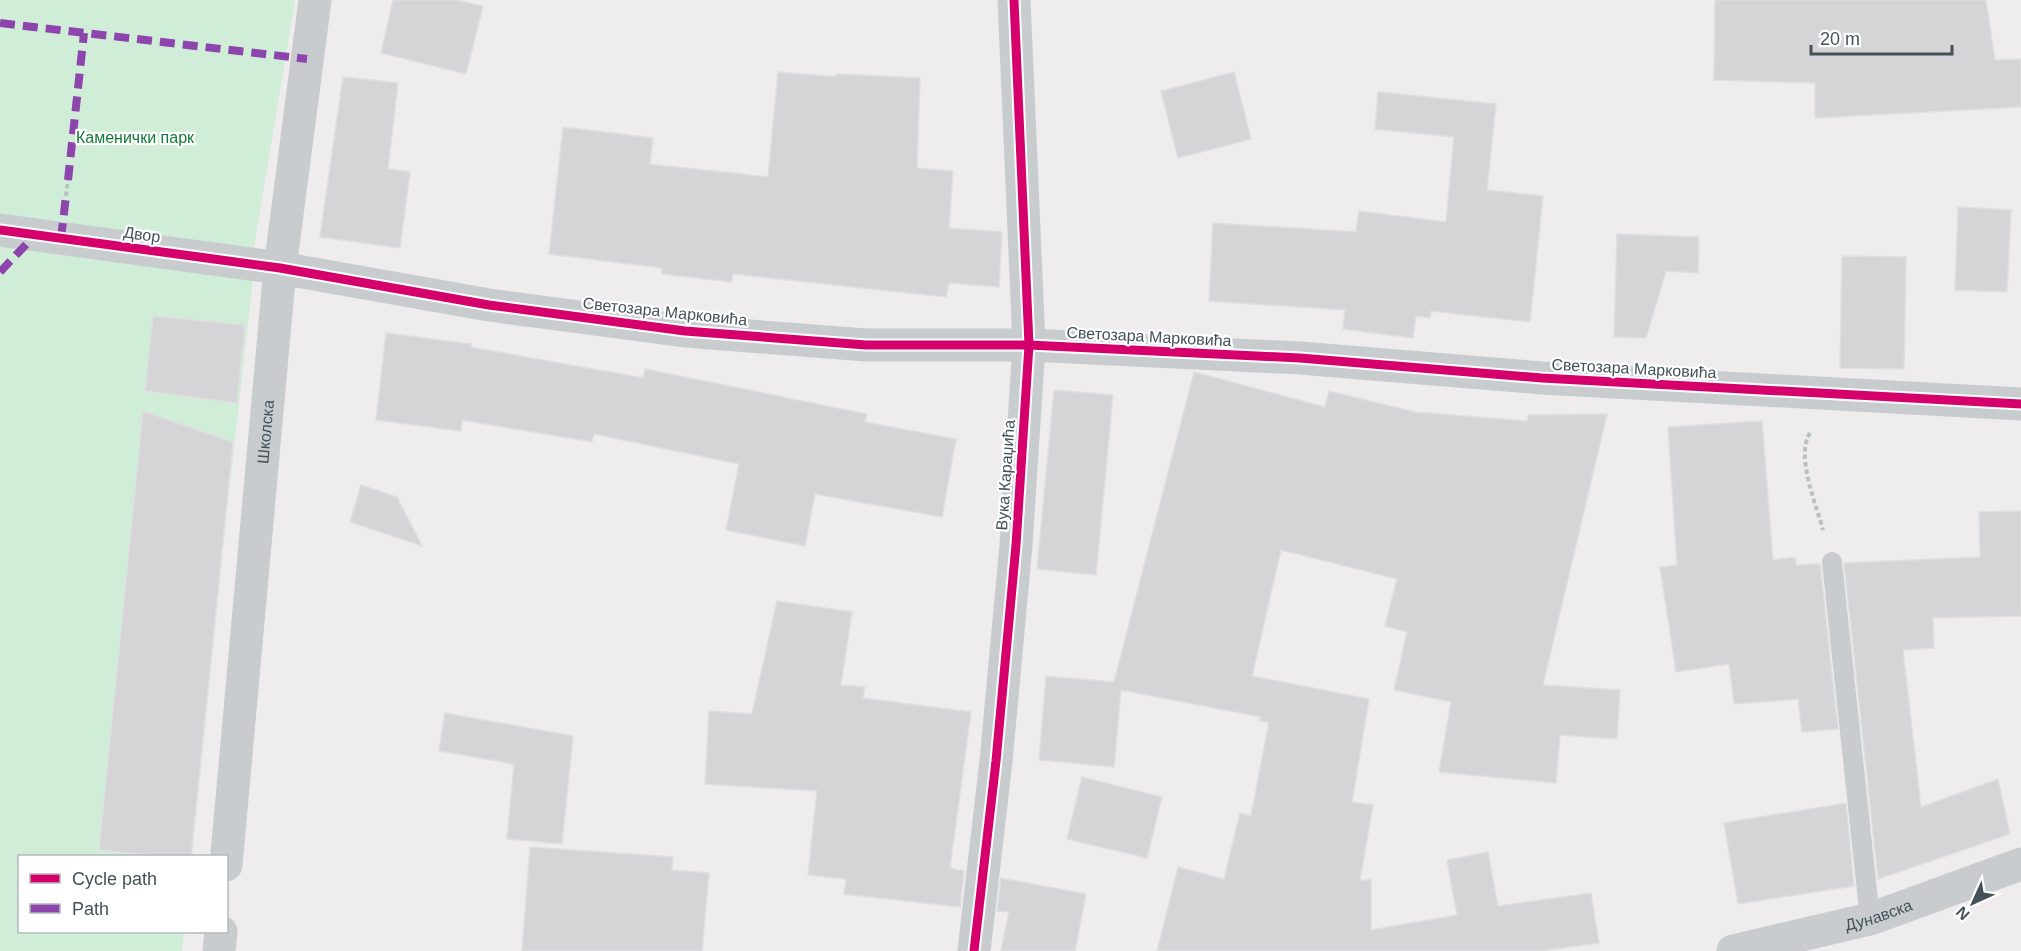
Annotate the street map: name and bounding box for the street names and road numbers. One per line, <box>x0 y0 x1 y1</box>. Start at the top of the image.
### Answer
street label: Двор <box>122 224 162 245</box>
street label: Светозара Марковића <box>582 294 748 329</box>
street label: Светозара Марковића <box>1066 324 1232 349</box>
street label: Светозара Марковића <box>1551 356 1717 381</box>
street label: Школска <box>254 399 277 464</box>
street label: Вука Караџића <box>993 419 1018 531</box>
street label: Дунавска <box>1843 896 1915 934</box>

